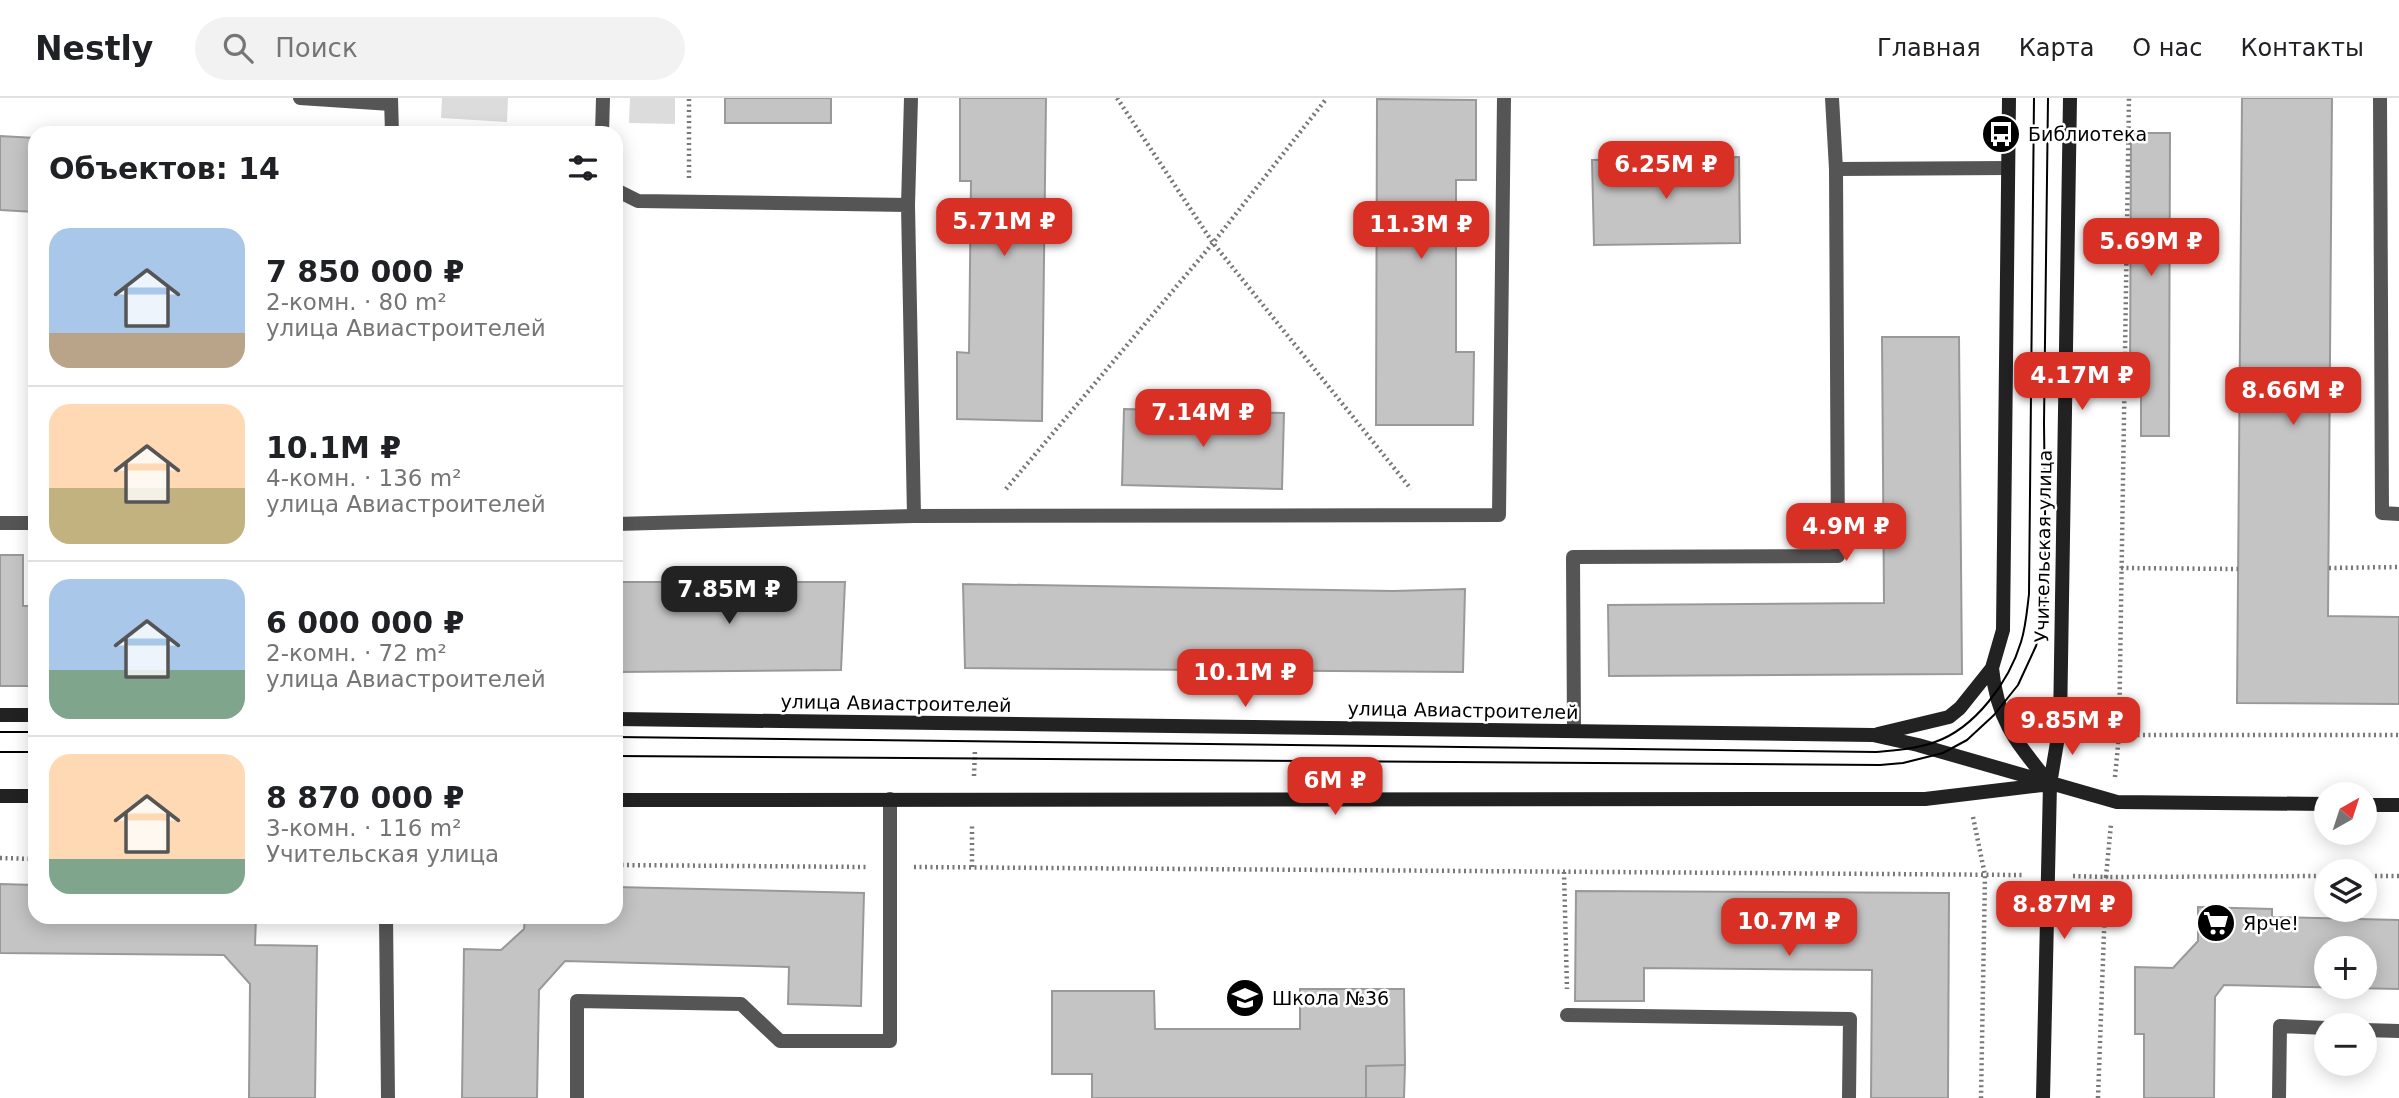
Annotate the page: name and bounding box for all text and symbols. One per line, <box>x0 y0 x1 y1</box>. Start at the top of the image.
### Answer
search box <box>195 17 685 80</box>
text: Nestly <box>35 29 153 68</box>
icon: search <box>219 29 257 67</box>
text: Поиск <box>275 33 358 63</box>
text: Главная <box>1877 34 1981 62</box>
text: Карта <box>2019 34 2094 62</box>
text: О нас <box>2132 34 2202 62</box>
text: Контакты <box>2240 34 2364 62</box>
bus stop icon: Библиотека <box>1980 113 2022 155</box>
place label: Библиотека <box>2028 123 2147 145</box>
pin: 6.25M ₽ <box>1601 141 1731 201</box>
icon: filters <box>564 149 602 187</box>
text: Объектов: 14 <box>49 151 280 186</box>
text: 6.25M ₽ <box>1614 151 1718 177</box>
pin: 5.71M ₽ <box>939 198 1069 258</box>
pin: 11.3M ₽ <box>1356 202 1486 261</box>
text: 5.71M ₽ <box>952 208 1056 234</box>
text: 11.3M ₽ <box>1369 211 1473 237</box>
pin: 5.69M ₽ <box>2086 218 2216 278</box>
text: 5.69M ₽ <box>2099 228 2203 254</box>
text: 7 850 000 ₽ <box>266 254 464 289</box>
icon: home <box>105 256 189 340</box>
text: 2-комн. · 80 m² <box>266 289 447 315</box>
text: улица Авиастроителей <box>266 315 546 341</box>
pin: 4.17M ₽ <box>2017 352 2147 412</box>
text: 4.17M ₽ <box>2030 362 2134 388</box>
pin: 8.66M ₽ <box>2228 368 2358 427</box>
text: 8.66M ₽ <box>2241 377 2345 403</box>
pin: 7.14M ₽ <box>1138 390 1268 449</box>
text: 7.14M ₽ <box>1151 399 1255 425</box>
text: 10.1M ₽ <box>266 430 401 465</box>
icon: home <box>105 432 189 516</box>
street label: Учительская улица <box>2030 450 2056 642</box>
text: 4-комн. · 136 m² <box>266 465 461 491</box>
text: улица Авиастроителей <box>266 491 546 517</box>
pin: 4.9M ₽ <box>1789 504 1903 563</box>
text: 4.9M ₽ <box>1802 513 1890 539</box>
pin: 7.85M ₽ <box>664 566 794 626</box>
text: 7.85M ₽ <box>677 576 781 602</box>
text: 6 000 000 ₽ <box>266 605 464 640</box>
icon: home <box>105 607 189 691</box>
text: 2-комн. · 72 m² <box>266 640 447 666</box>
pin: 10.1M ₽ <box>1180 650 1310 709</box>
text: 10.1M ₽ <box>1193 659 1297 685</box>
text: улица Авиастроителей <box>266 666 546 692</box>
street label: улица Авиастроителей <box>780 690 1012 716</box>
street label: улица Авиастроителей <box>1347 697 1579 723</box>
pin: 9.85M ₽ <box>2007 698 2137 757</box>
text: 9.85M ₽ <box>2020 707 2124 733</box>
pin: 6M ₽ <box>1294 758 1376 817</box>
text: 6M ₽ <box>1304 767 1366 793</box>
text: 8 870 000 ₽ <box>266 780 464 815</box>
icon: home <box>105 782 189 866</box>
north arrow <box>2314 782 2376 845</box>
map controls <box>2314 782 2377 1076</box>
text: 3-комн. · 116 m² <box>266 815 461 841</box>
text: Учительская улица <box>266 841 499 867</box>
button: layers <box>2314 859 2377 922</box>
pin: 8.87M ₽ <box>1999 882 2129 941</box>
text: 8.87M ₽ <box>2012 891 2116 917</box>
pin: 10.7M ₽ <box>1724 898 1854 958</box>
supermarket icon: Ярче! <box>2195 902 2237 944</box>
text: 10.7M ₽ <box>1737 908 1841 934</box>
place label: Ярче! <box>2243 912 2299 934</box>
button: + <box>2314 936 2377 999</box>
school or university icon: Школа №36 <box>1224 977 1266 1019</box>
place label: Школа №36 <box>1272 987 1389 1009</box>
button: − <box>2314 1013 2377 1076</box>

